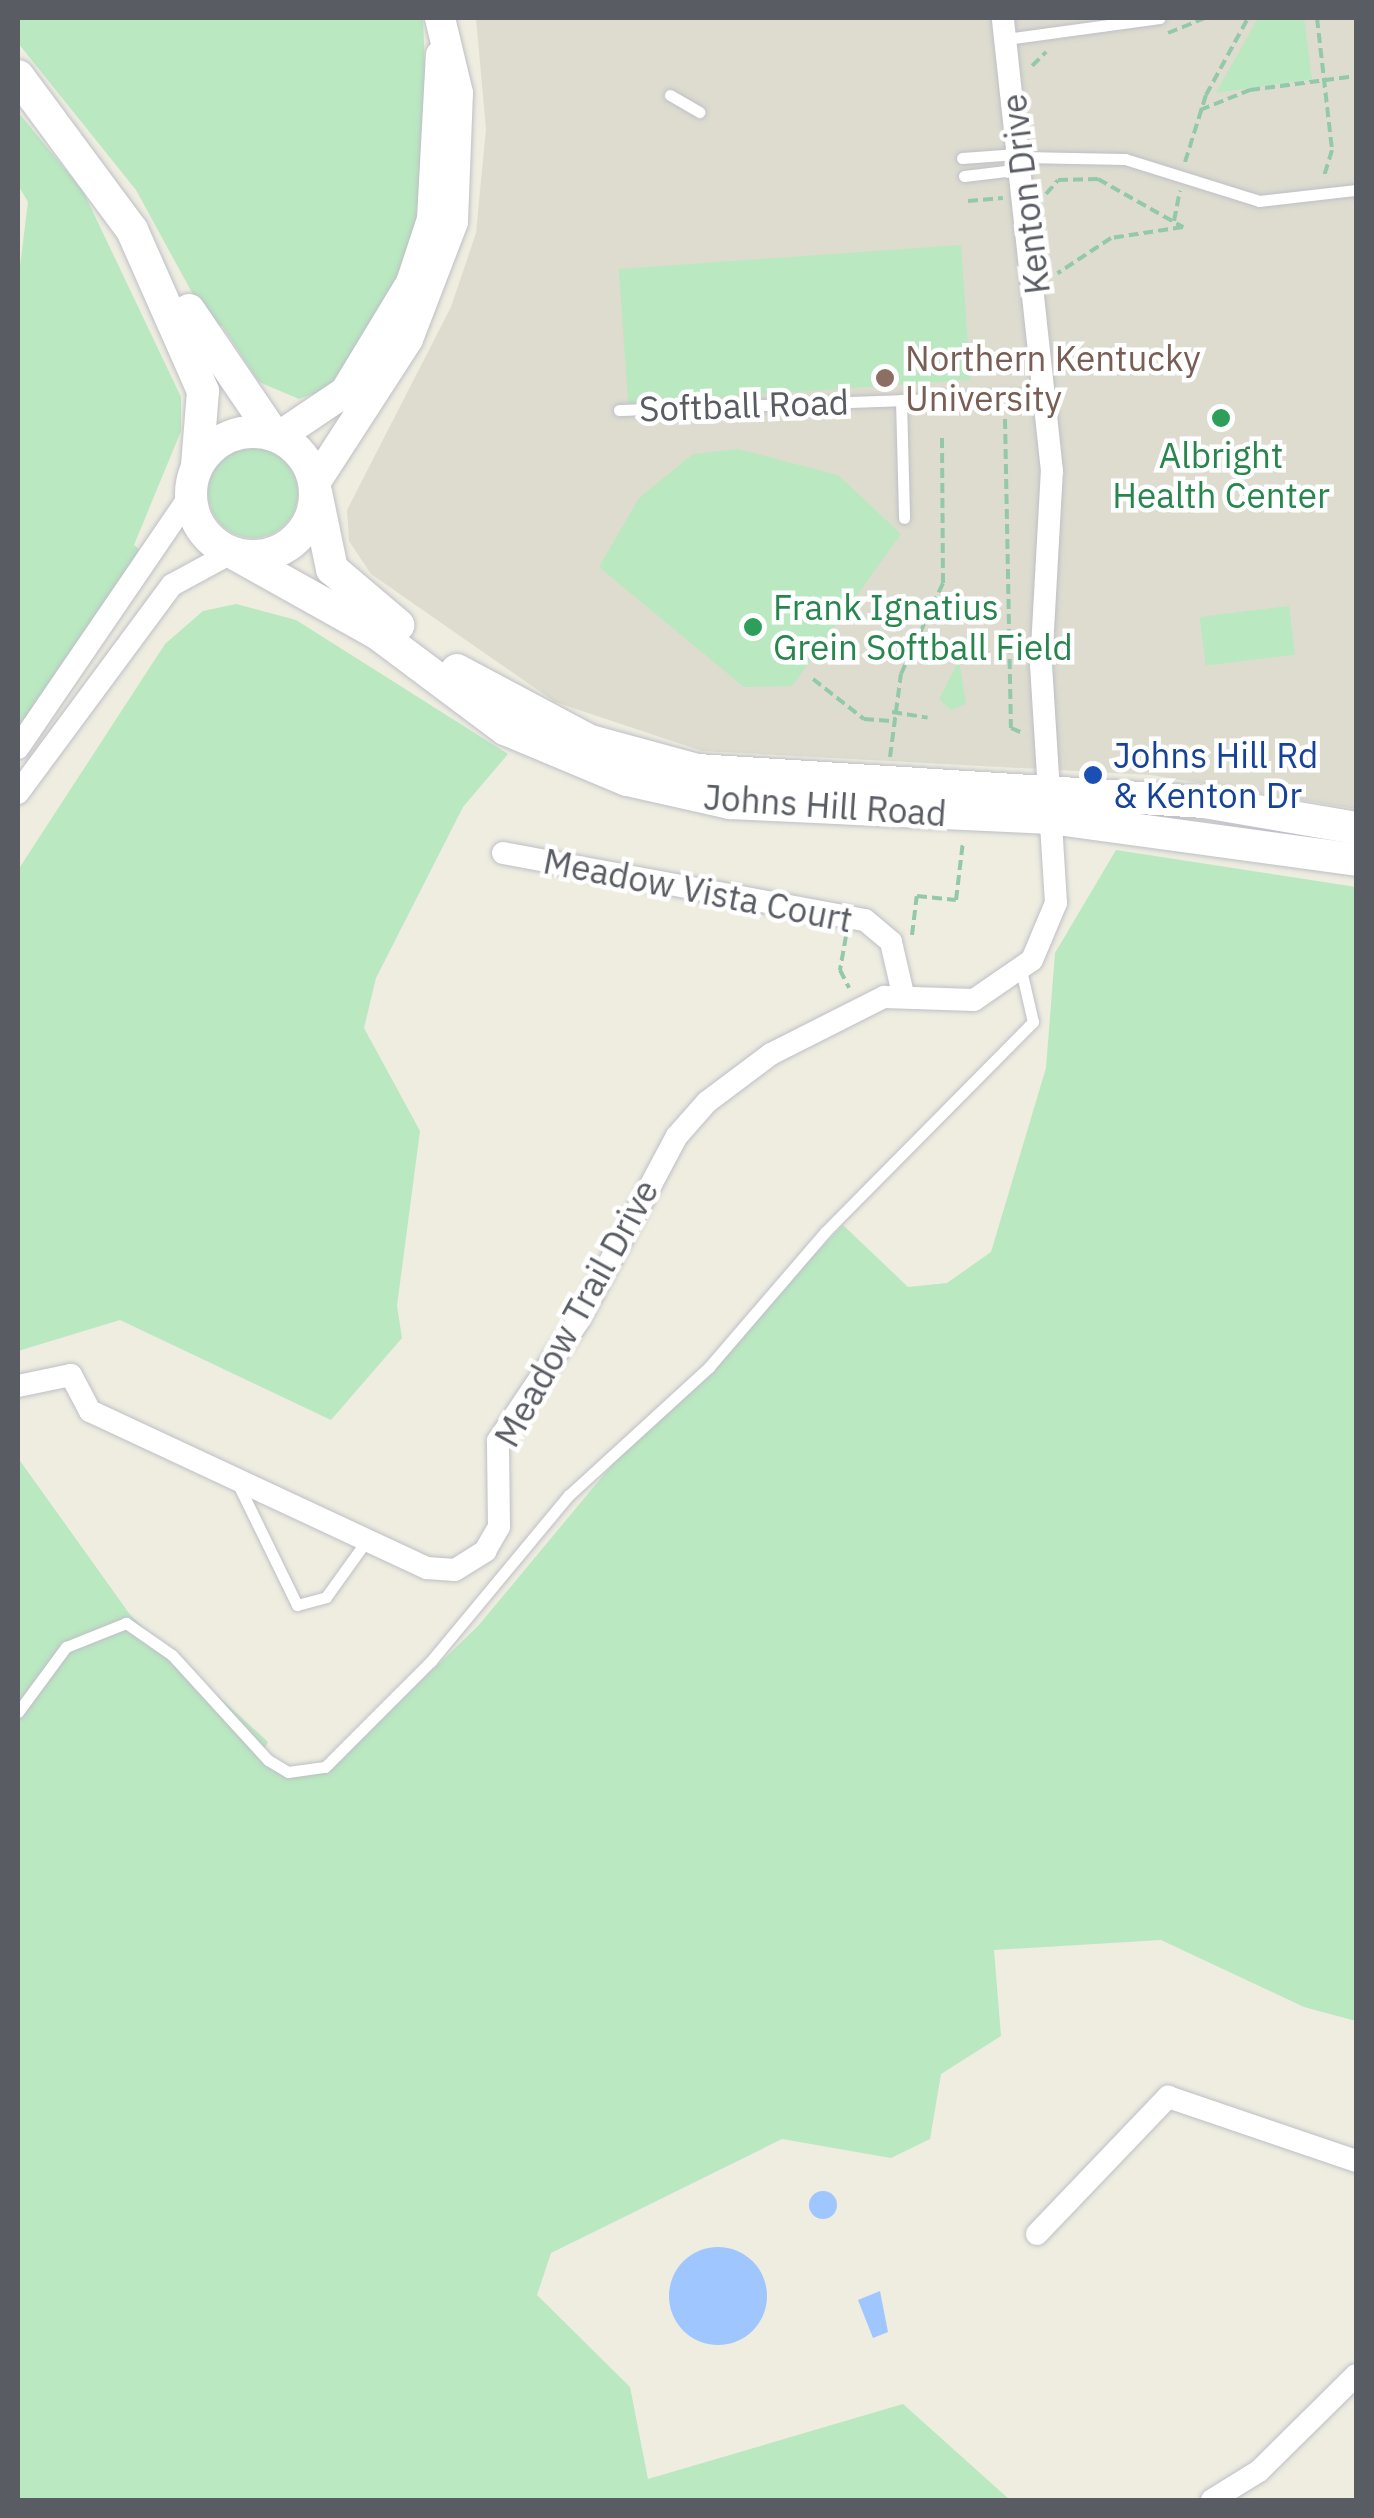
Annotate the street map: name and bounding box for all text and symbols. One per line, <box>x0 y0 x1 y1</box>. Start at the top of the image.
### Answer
street label: Kenton Drive <box>992 91 1058 297</box>
place label: Northern Kentucky University <box>905 337 1201 419</box>
marker: Northern Kentucky University <box>874 367 896 389</box>
street label: Softball Road <box>638 380 850 430</box>
marker: Albright Health Center <box>1210 407 1232 429</box>
place label: Albright Health Center <box>1112 434 1330 516</box>
place label: Frank Ignatius Grein Softball Field <box>773 586 1073 668</box>
marker: Frank Ignatius Grein Softball Field <box>742 616 764 638</box>
place label: Johns Hill Rd & Kenton Dr <box>1113 734 1318 816</box>
marker: Johns Hill Rd & Kenton Dr <box>1082 764 1104 786</box>
street label: Johns Hill Road <box>702 776 948 834</box>
street label: Meadow Vista Court <box>540 839 856 941</box>
street label: Meadow Trail Drive <box>485 1172 667 1454</box>

